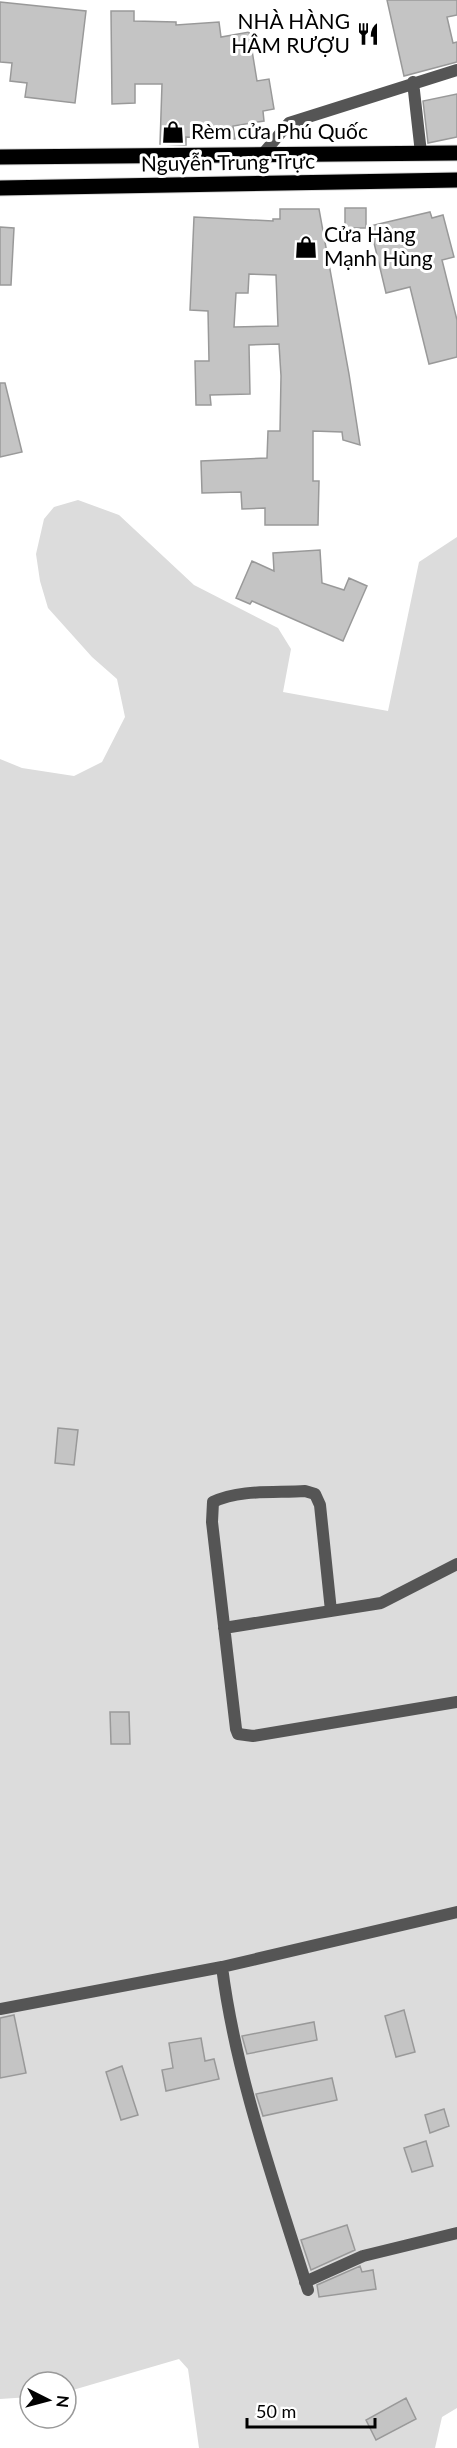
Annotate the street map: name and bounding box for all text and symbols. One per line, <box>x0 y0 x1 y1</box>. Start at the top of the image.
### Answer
place label: NHÀ HÀNG HÂM RƯỢU <box>231 8 350 57</box>
restaurant icon: NHÀ HÀNG HÂM RƯỢU <box>355 21 381 47</box>
place label: Rèm cửa Phú Quốc <box>191 118 368 143</box>
shop icon: Rèm cửa Phú Quốc <box>160 119 186 145</box>
street label: Nguyễn Trung Trực <box>141 147 315 176</box>
place label: Cửa Hàng Mạnh Hùng <box>324 221 433 270</box>
shop icon: Cửa Hàng Mạnh Hùng <box>293 234 319 260</box>
north arrow <box>18 2370 78 2430</box>
scale bar <box>247 2391 374 2429</box>
text: N <box>53 2394 74 2409</box>
text: 50 m <box>256 2400 296 2422</box>

